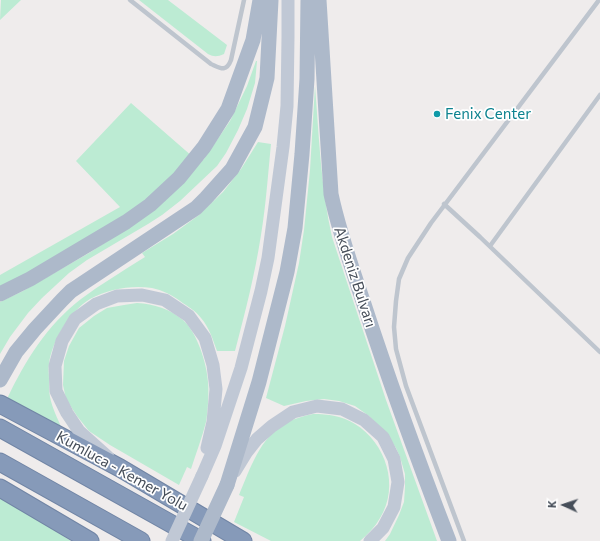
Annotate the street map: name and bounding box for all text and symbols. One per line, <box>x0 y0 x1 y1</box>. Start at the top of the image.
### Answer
place label: Fenix Center <box>445 105 531 123</box>
marker: Fenix Center <box>432 109 442 119</box>
street label: Akdeniz Bulvarı <box>330 224 380 330</box>
street label: Kumluca - Kemer Yolu <box>53 427 191 515</box>
north arrow <box>544 485 584 525</box>
text: K <box>545 500 558 509</box>

